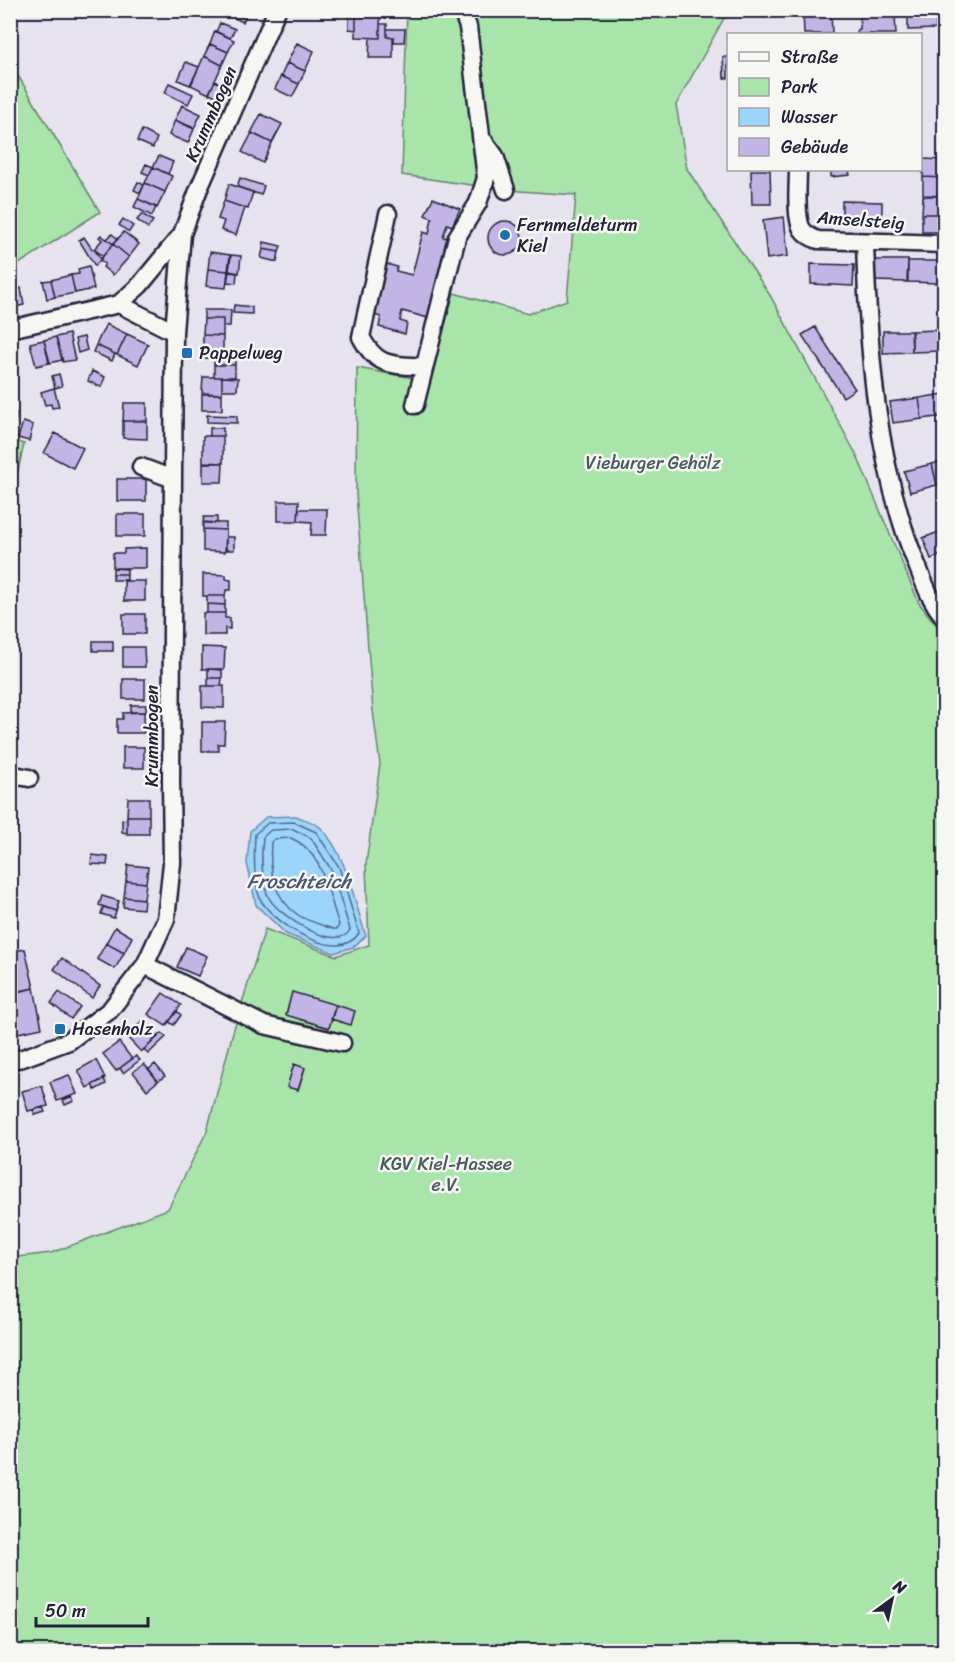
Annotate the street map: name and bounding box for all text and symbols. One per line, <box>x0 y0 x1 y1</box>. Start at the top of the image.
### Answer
legend <box>727 33 922 171</box>
text: Straße <box>781 41 838 73</box>
street label: Krummbogen <box>176 61 246 167</box>
text: Park <box>781 71 818 103</box>
text: Wasser <box>781 101 839 133</box>
text: Gebäude <box>781 131 849 163</box>
street label: Amselsteig <box>815 201 906 239</box>
place label: Fernmeldeturm Kiel <box>517 209 638 262</box>
marker: Fernmeldeturm Kiel <box>498 228 512 242</box>
place label: Pappelweg <box>199 337 283 369</box>
marker: Pappelweg <box>180 346 194 360</box>
park label: Vieburger Gehölz <box>586 447 721 479</box>
street label: Krummbogen <box>136 685 168 787</box>
water label: Froschteich <box>247 864 352 899</box>
place label: Hasenholz <box>72 1013 153 1045</box>
marker: Hasenholz <box>53 1022 67 1036</box>
park label: KGV Kiel-Hassee e.V. <box>380 1148 512 1201</box>
north arrow <box>862 1569 922 1629</box>
text: N <box>887 1571 913 1603</box>
scale bar <box>36 1590 148 1628</box>
text: 50 m <box>45 1595 86 1627</box>

